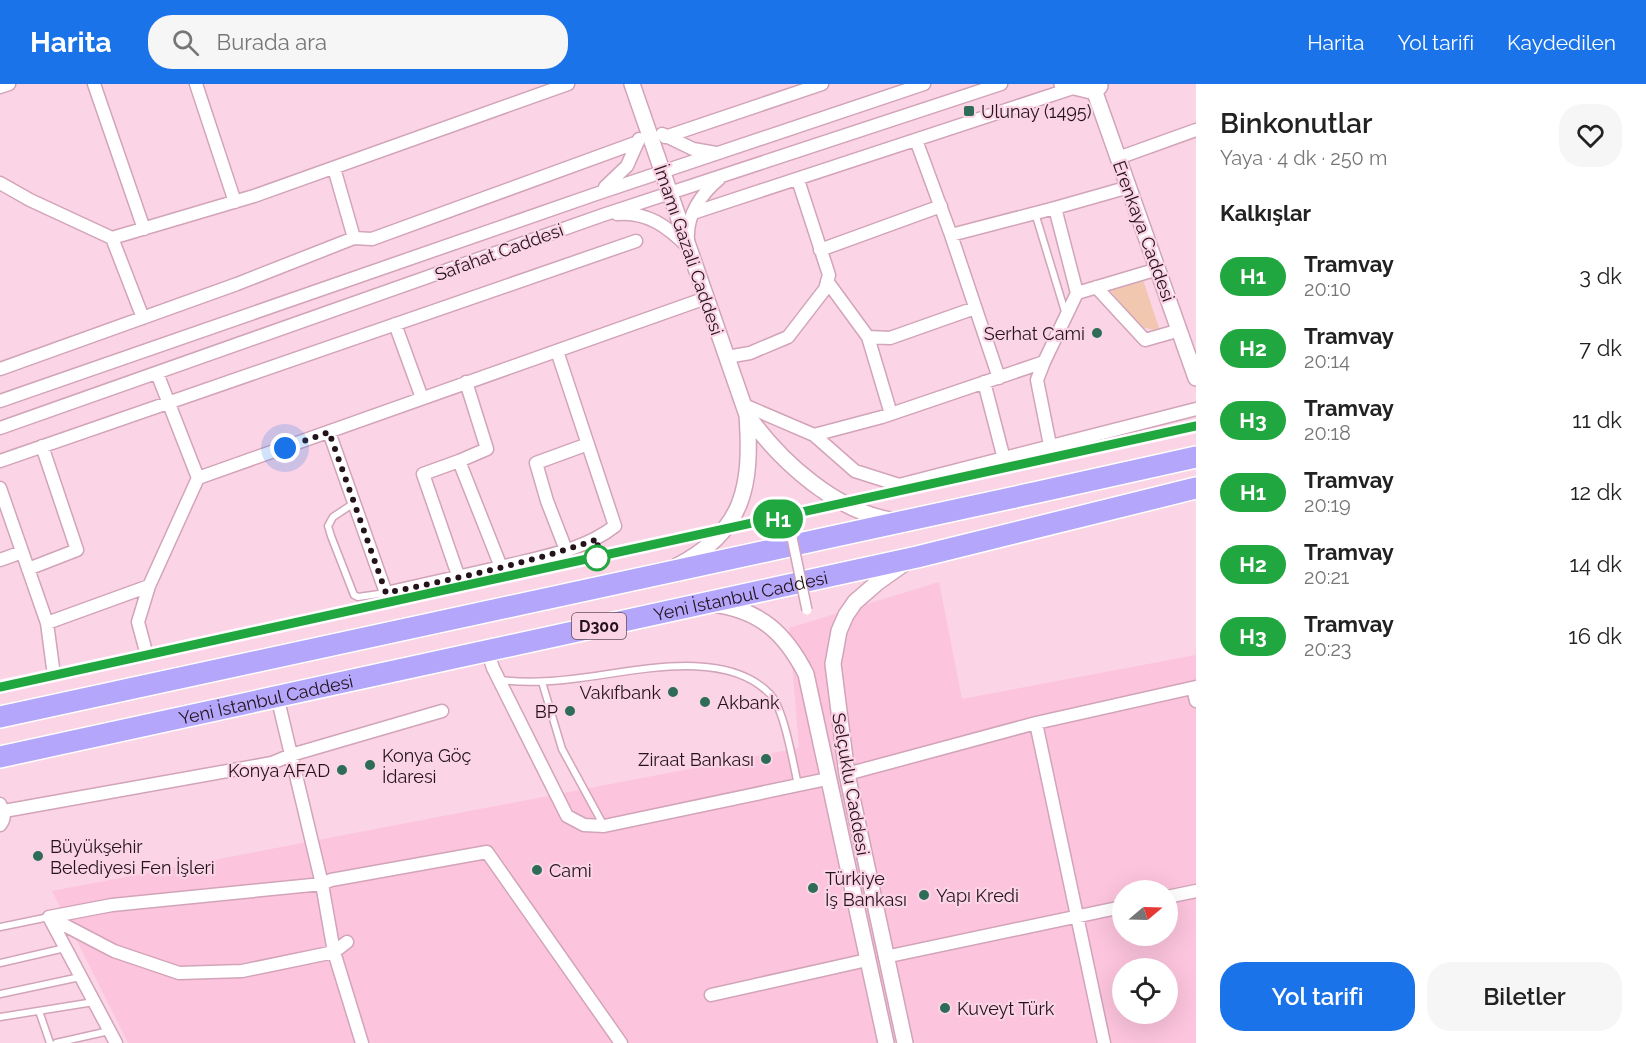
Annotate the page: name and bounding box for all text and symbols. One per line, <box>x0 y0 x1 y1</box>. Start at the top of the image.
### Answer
search box <box>148 15 568 69</box>
text: Harita <box>30 26 112 59</box>
icon: search <box>169 26 202 59</box>
text: Burada ara <box>217 29 327 55</box>
text: Harita <box>1307 30 1364 55</box>
text: Yol tarifi <box>1397 30 1474 55</box>
text: Kaydedilen <box>1507 30 1616 55</box>
place label: Ulunay (1495) <box>981 101 1092 122</box>
marker: Ulunay (1495) <box>962 104 976 118</box>
button: heart <box>1559 104 1622 167</box>
text: Binkonutlar <box>1220 107 1373 140</box>
text: Yaya · 4 dk · 250 m <box>1220 146 1387 170</box>
street label: Erenkaya Caddesi <box>1109 158 1179 304</box>
street label: İmamı Gazali Caddesi <box>650 162 728 338</box>
text: Kalkışlar <box>1220 200 1311 226</box>
street label: Safahat Caddesi <box>432 219 566 285</box>
text: Tramvay <box>1304 251 1394 277</box>
text: 3 dk <box>1579 263 1622 289</box>
text: H1 <box>1240 264 1266 289</box>
text: 20:10 <box>1304 277 1351 301</box>
place label: Serhat Cami <box>984 323 1085 344</box>
text: Tramvay <box>1304 323 1394 349</box>
marker: Serhat Cami <box>1090 326 1104 340</box>
text: 7 dk <box>1579 335 1622 361</box>
text: H2 <box>1239 336 1267 361</box>
text: 20:14 <box>1304 349 1350 373</box>
text: Tramvay <box>1304 395 1394 421</box>
text: 11 dk <box>1572 407 1622 433</box>
text: H3 <box>1239 408 1267 433</box>
text: 20:18 <box>1304 421 1351 445</box>
your location <box>270 433 300 463</box>
text: Tramvay <box>1304 467 1394 493</box>
text: 12 dk <box>1570 479 1622 505</box>
text: H1 <box>1240 480 1266 505</box>
text: 20:19 <box>1304 493 1351 517</box>
line badge: H1 <box>751 500 805 538</box>
text: H1 <box>765 507 791 532</box>
text: Tramvay <box>1304 539 1394 565</box>
unlabelled marker <box>584 545 610 571</box>
text: 14 dk <box>1570 551 1622 577</box>
text: H2 <box>1239 552 1267 577</box>
text: 20:21 <box>1304 565 1349 589</box>
street label: Yeni İstanbul Caddesi <box>652 566 830 625</box>
text: Tramvay <box>1304 611 1394 637</box>
road number: D300 <box>572 613 626 639</box>
text: 16 dk <box>1568 623 1622 649</box>
text: H3 <box>1239 624 1267 649</box>
text: 20:23 <box>1304 637 1352 661</box>
street label: Yeni İstanbul Caddesi <box>177 670 355 728</box>
place label: Vakıfbank <box>580 682 661 703</box>
marker: Vakıfbank <box>666 685 680 699</box>
place label: Akbank <box>717 692 780 713</box>
marker: Akbank <box>698 695 712 709</box>
place label: BP <box>535 701 558 722</box>
marker: BP <box>563 704 577 718</box>
street label: Selçuklu Caddesi <box>828 711 874 857</box>
place label: Konya Göç İdaresi <box>382 745 472 787</box>
place label: Ziraat Bankası <box>638 749 754 770</box>
marker: Ziraat Bankası <box>759 752 773 766</box>
marker: Konya Göç İdaresi <box>363 758 377 772</box>
place label: Konya AFAD <box>228 760 330 781</box>
marker: Konya AFAD <box>335 763 349 777</box>
place label: Büyükşehir Belediyesi Fen İşleri <box>50 836 215 878</box>
marker: Büyükşehir Belediyesi Fen İşleri <box>31 849 45 863</box>
place label: Cami <box>549 860 592 881</box>
marker: Cami <box>530 863 544 877</box>
place label: Türkiye İş Bankası <box>825 868 907 910</box>
north arrow <box>1112 880 1178 946</box>
map controls <box>1112 880 1178 1024</box>
marker: Türkiye İş Bankası <box>806 881 820 895</box>
place label: Yapı Kredi <box>936 885 1019 906</box>
marker: Yapı Kredi <box>917 888 931 902</box>
button: locate <box>1112 958 1178 1024</box>
button: Yol tarifi <box>1220 962 1415 1031</box>
button: Biletler <box>1427 962 1622 1031</box>
place label: Kuveyt Türk <box>957 998 1055 1019</box>
marker: Kuveyt Türk <box>938 1001 952 1015</box>

